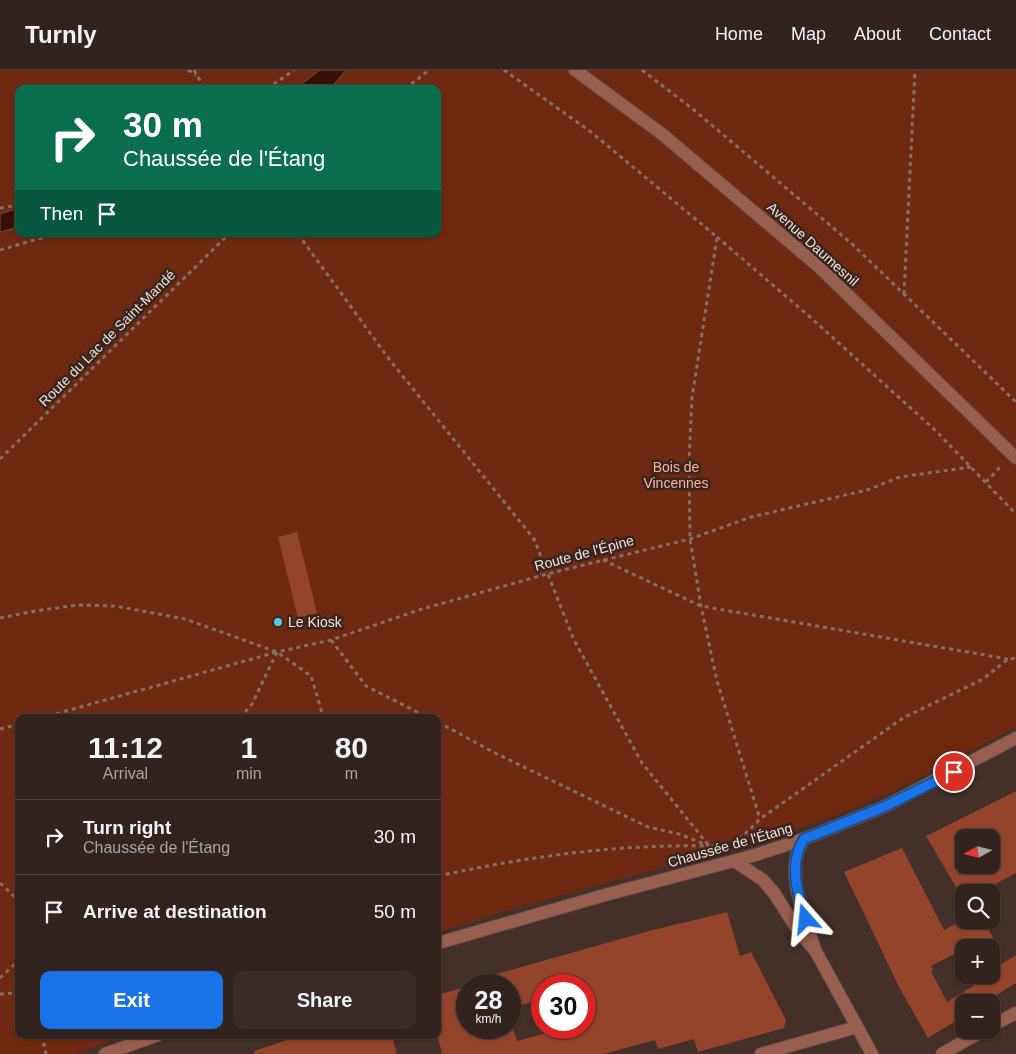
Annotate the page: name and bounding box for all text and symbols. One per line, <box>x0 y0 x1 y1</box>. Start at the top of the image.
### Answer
text: Turnly <box>25 21 97 48</box>
text: Home <box>715 24 763 44</box>
text: Map <box>791 24 826 44</box>
text: About <box>854 24 901 44</box>
text: Contact <box>929 24 991 44</box>
icon: right <box>40 105 105 170</box>
text: 30 m <box>123 105 203 144</box>
text: Chaussée de l'Étang <box>123 146 325 171</box>
street label: Avenue Daumesnil <box>764 199 862 289</box>
icon: arrive <box>93 200 121 228</box>
text: Then <box>40 203 83 224</box>
street label: Route du Lac de Saint-Mandé <box>36 266 179 409</box>
park label: Bois de Vincennes <box>643 459 709 491</box>
street label: Route de l'Épine <box>533 532 636 574</box>
place label: Le Kiosk <box>288 614 343 630</box>
marker: Le Kiosk <box>272 616 284 628</box>
text: 11:12 <box>88 731 163 764</box>
text: 1 <box>241 731 257 764</box>
text: 80 <box>335 731 368 764</box>
pin <box>933 751 975 793</box>
icon: arrive <box>940 758 968 786</box>
text: Arrival <box>103 765 148 782</box>
text: min <box>236 765 262 782</box>
text: m <box>345 765 358 782</box>
text: Turn right <box>83 817 171 838</box>
street label: Chaussée de l'Étang <box>666 820 794 870</box>
icon: right <box>40 823 68 851</box>
text: 30 m <box>374 826 416 847</box>
north arrow <box>955 829 1000 874</box>
map controls <box>955 829 1000 1039</box>
text: Chaussée de l'Étang <box>83 839 230 856</box>
button: search <box>955 884 1000 929</box>
position arrow <box>779 892 831 944</box>
icon: arrive <box>40 898 68 926</box>
text: Arrive at destination <box>83 901 267 922</box>
text: 50 m <box>374 901 416 922</box>
button: + <box>955 939 1000 984</box>
button: Exit <box>40 971 223 1029</box>
button: Share <box>233 971 416 1029</box>
speed limit sign: 30 <box>531 974 596 1039</box>
text: 28 <box>475 986 502 1014</box>
button: − <box>955 994 1000 1039</box>
text: km/h <box>475 1012 502 1026</box>

